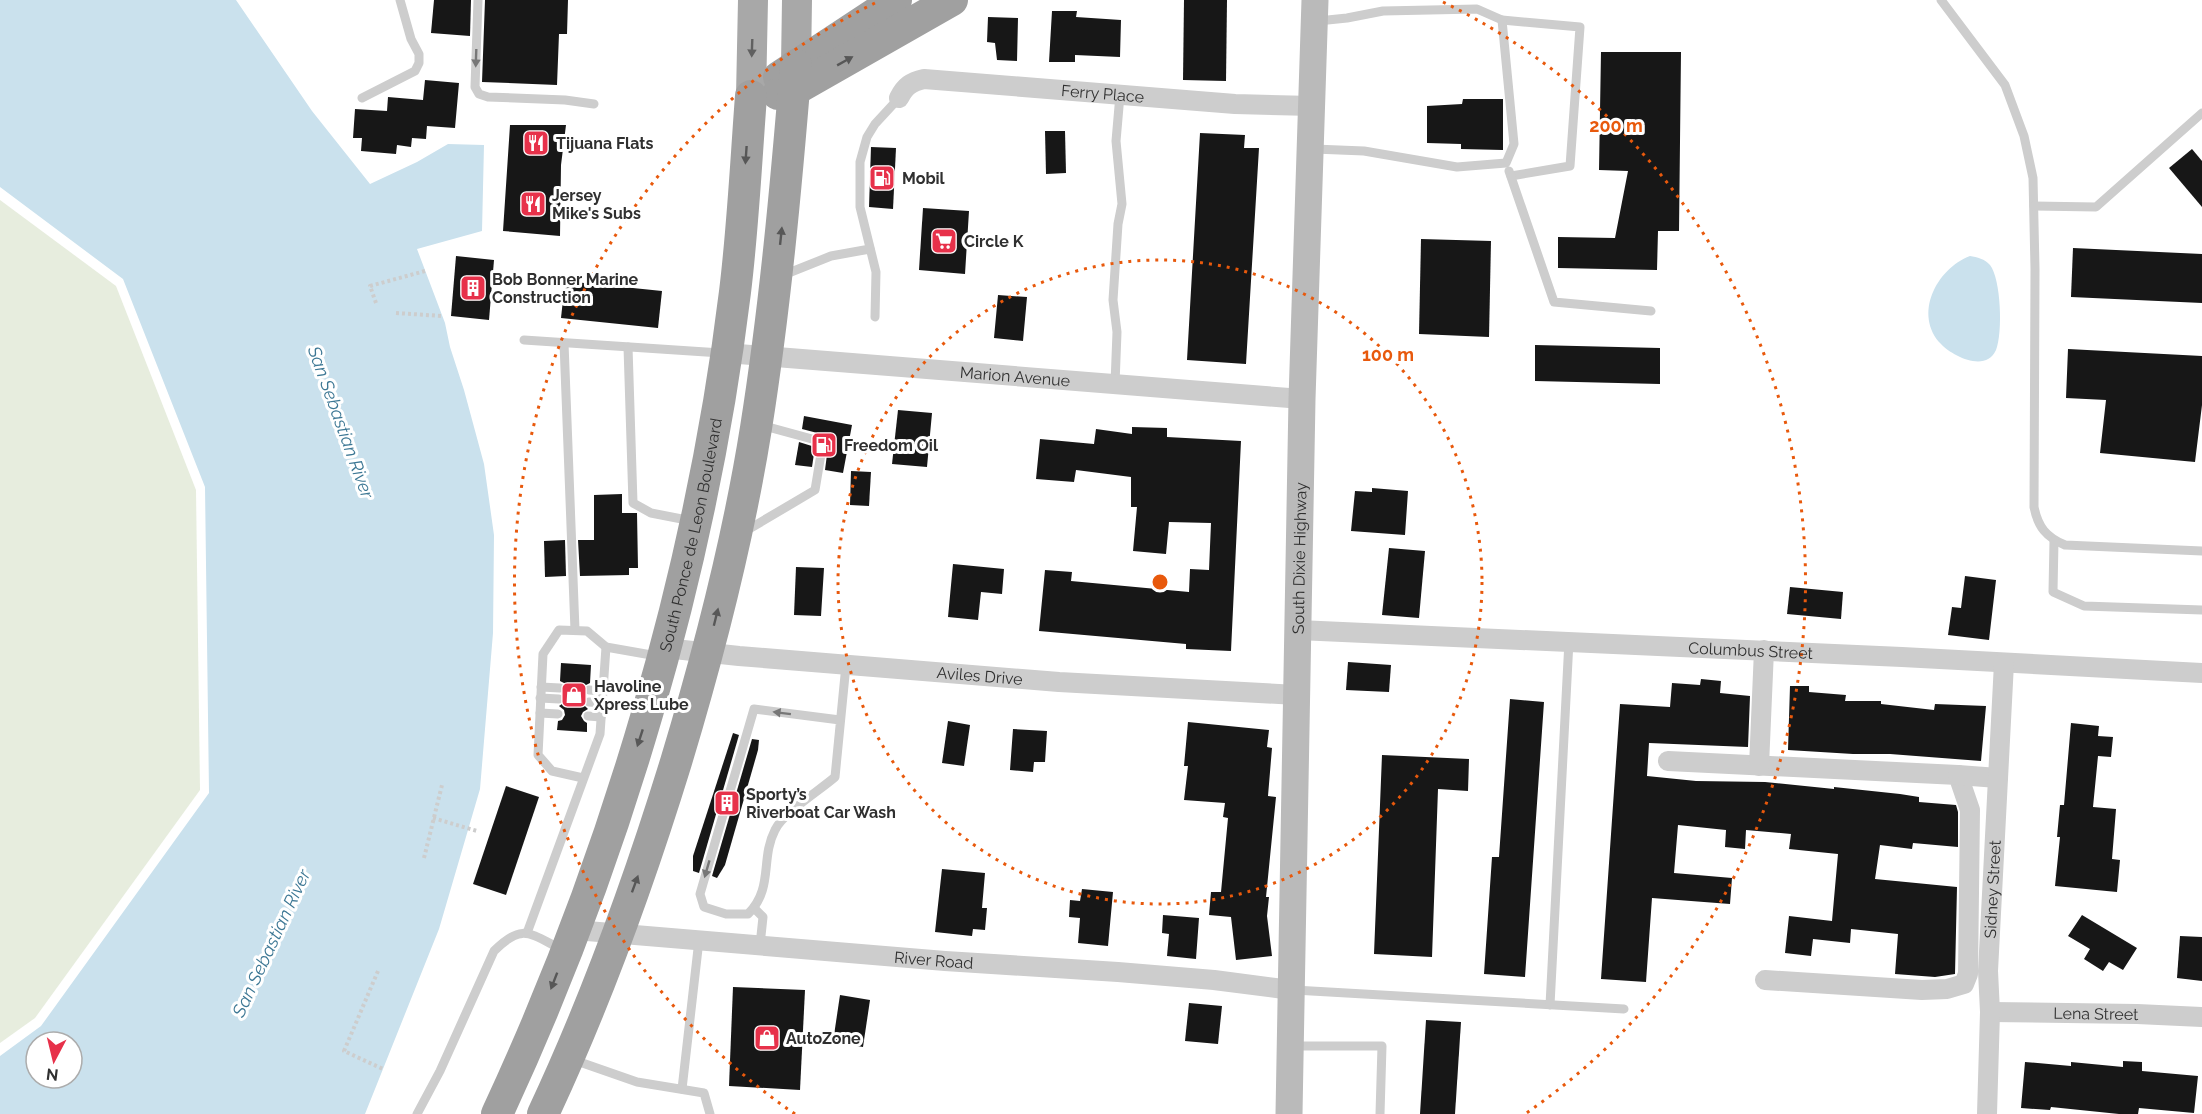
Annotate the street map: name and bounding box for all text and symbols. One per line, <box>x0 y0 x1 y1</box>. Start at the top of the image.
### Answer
one-way arrow <box>747 39 757 58</box>
one-way arrow <box>471 49 481 68</box>
one-way arrow <box>837 56 853 67</box>
street label: Ferry Place <box>1061 81 1145 106</box>
text: 200 m <box>1589 115 1643 136</box>
restaurant icon: Tijuana Flats <box>521 128 551 158</box>
place label: Tijuana Flats <box>556 134 653 153</box>
one-way arrow <box>741 145 751 164</box>
fuel station icon: Mobil <box>867 163 897 193</box>
place label: Mobil <box>902 169 946 188</box>
place label: Jersey Mike's Subs <box>552 186 641 223</box>
restaurant icon: Jersey Mike's Subs <box>518 189 548 219</box>
one-way arrow <box>776 226 786 245</box>
supermarket icon: Circle K <box>929 226 959 256</box>
place label: Circle K <box>964 232 1024 251</box>
place label: Bob Bonner Marine Construction <box>492 270 639 307</box>
building icon: Bob Bonner Marine Construction <box>458 273 488 303</box>
water label: San Sebastian River <box>303 342 379 502</box>
text: 100 m <box>1362 344 1414 365</box>
street label: Marion Avenue <box>959 362 1071 390</box>
street label: South Ponce de Leon Boulevard <box>655 416 726 654</box>
fuel station icon: Freedom Oil <box>809 430 839 460</box>
place label: Freedom Oil <box>844 436 939 455</box>
street label: South Dixie Highway <box>1288 482 1310 634</box>
centre of rings <box>1150 572 1170 592</box>
one-way arrow <box>711 608 721 627</box>
street label: Columbus Street <box>1688 638 1814 663</box>
street label: Aviles Drive <box>936 663 1023 689</box>
place label: Havoline Xpress Lube <box>593 677 689 714</box>
shop icon: Havoline Xpress Lube <box>559 680 589 710</box>
one-way arrow <box>773 708 792 717</box>
one-way arrow <box>634 729 644 747</box>
place label: Sporty’s Riverboat Car Wash <box>746 785 896 822</box>
building icon: Sporty’s Riverboat Car Wash <box>712 788 742 818</box>
street label: Sidney Street <box>1980 839 2004 939</box>
one-way arrow <box>702 860 711 878</box>
water label: San Sebastian River <box>227 865 315 1021</box>
one-way arrow <box>631 875 641 893</box>
street label: River Road <box>893 947 974 972</box>
one-way arrow <box>549 972 558 990</box>
street label: Lena Street <box>2053 1003 2139 1024</box>
shop icon: AutoZone <box>752 1023 782 1053</box>
place label: AutoZone <box>786 1029 861 1048</box>
north arrow <box>24 1030 84 1090</box>
text: N <box>45 1064 59 1085</box>

